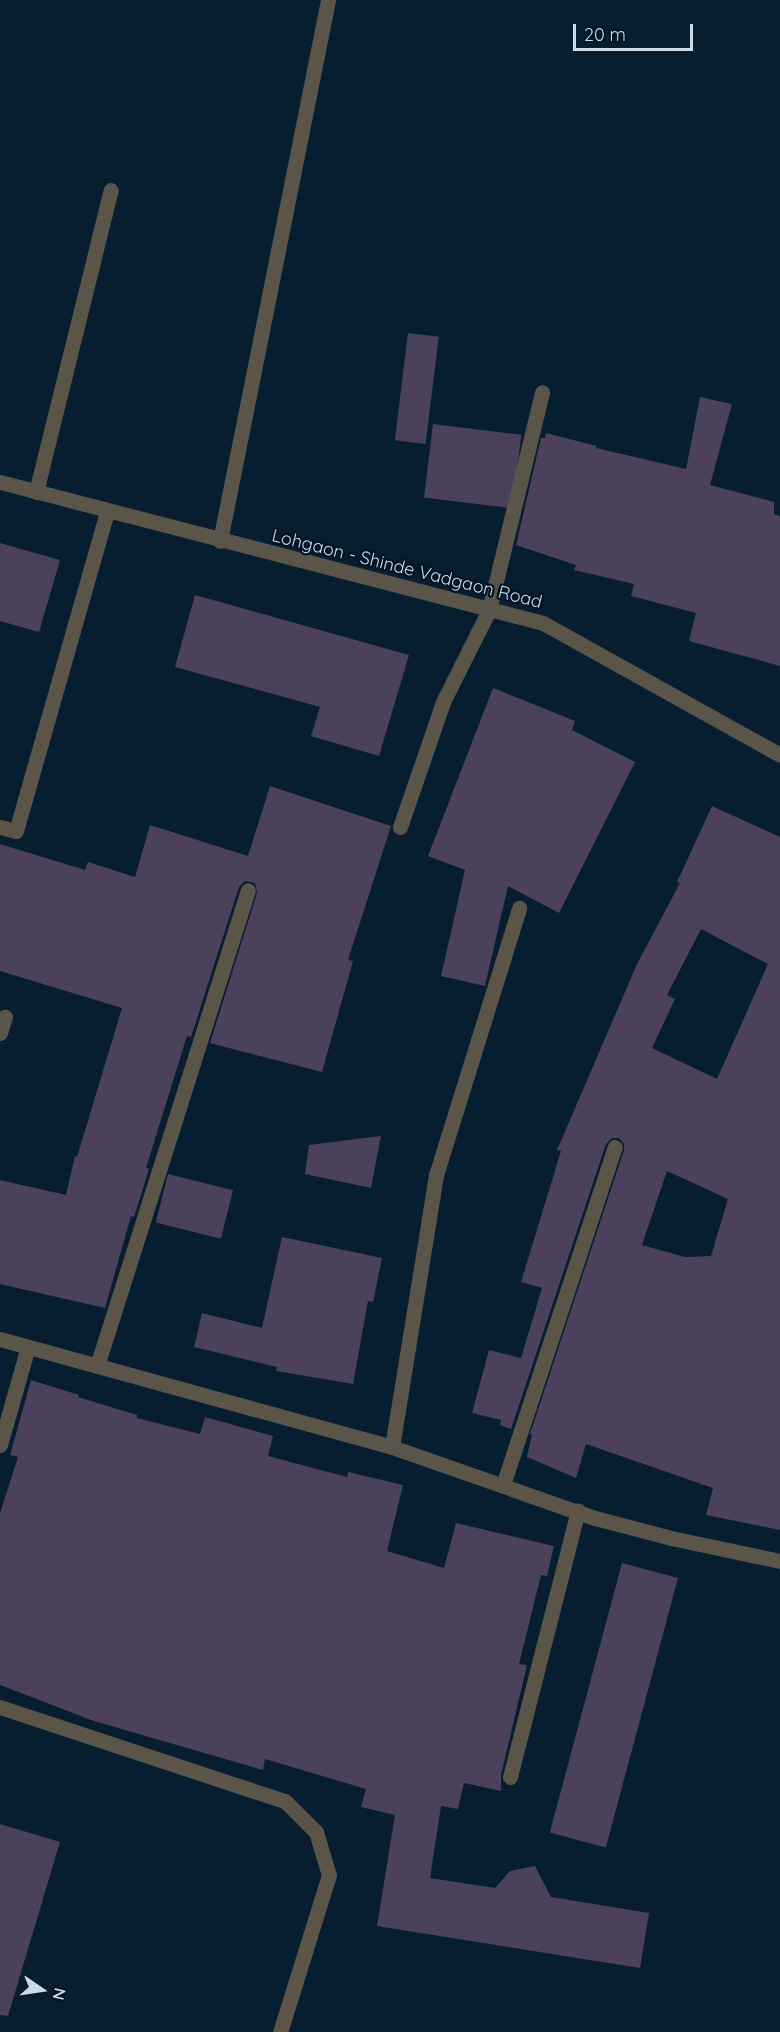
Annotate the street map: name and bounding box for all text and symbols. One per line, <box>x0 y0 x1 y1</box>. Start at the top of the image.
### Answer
scale bar <box>576 12 696 50</box>
text: 20 m <box>584 23 626 46</box>
street label: Lohgaon - Shinde Vadgaon Road <box>270 525 544 613</box>
north arrow <box>12 1960 72 2020</box>
text: N <box>48 1986 71 2002</box>

